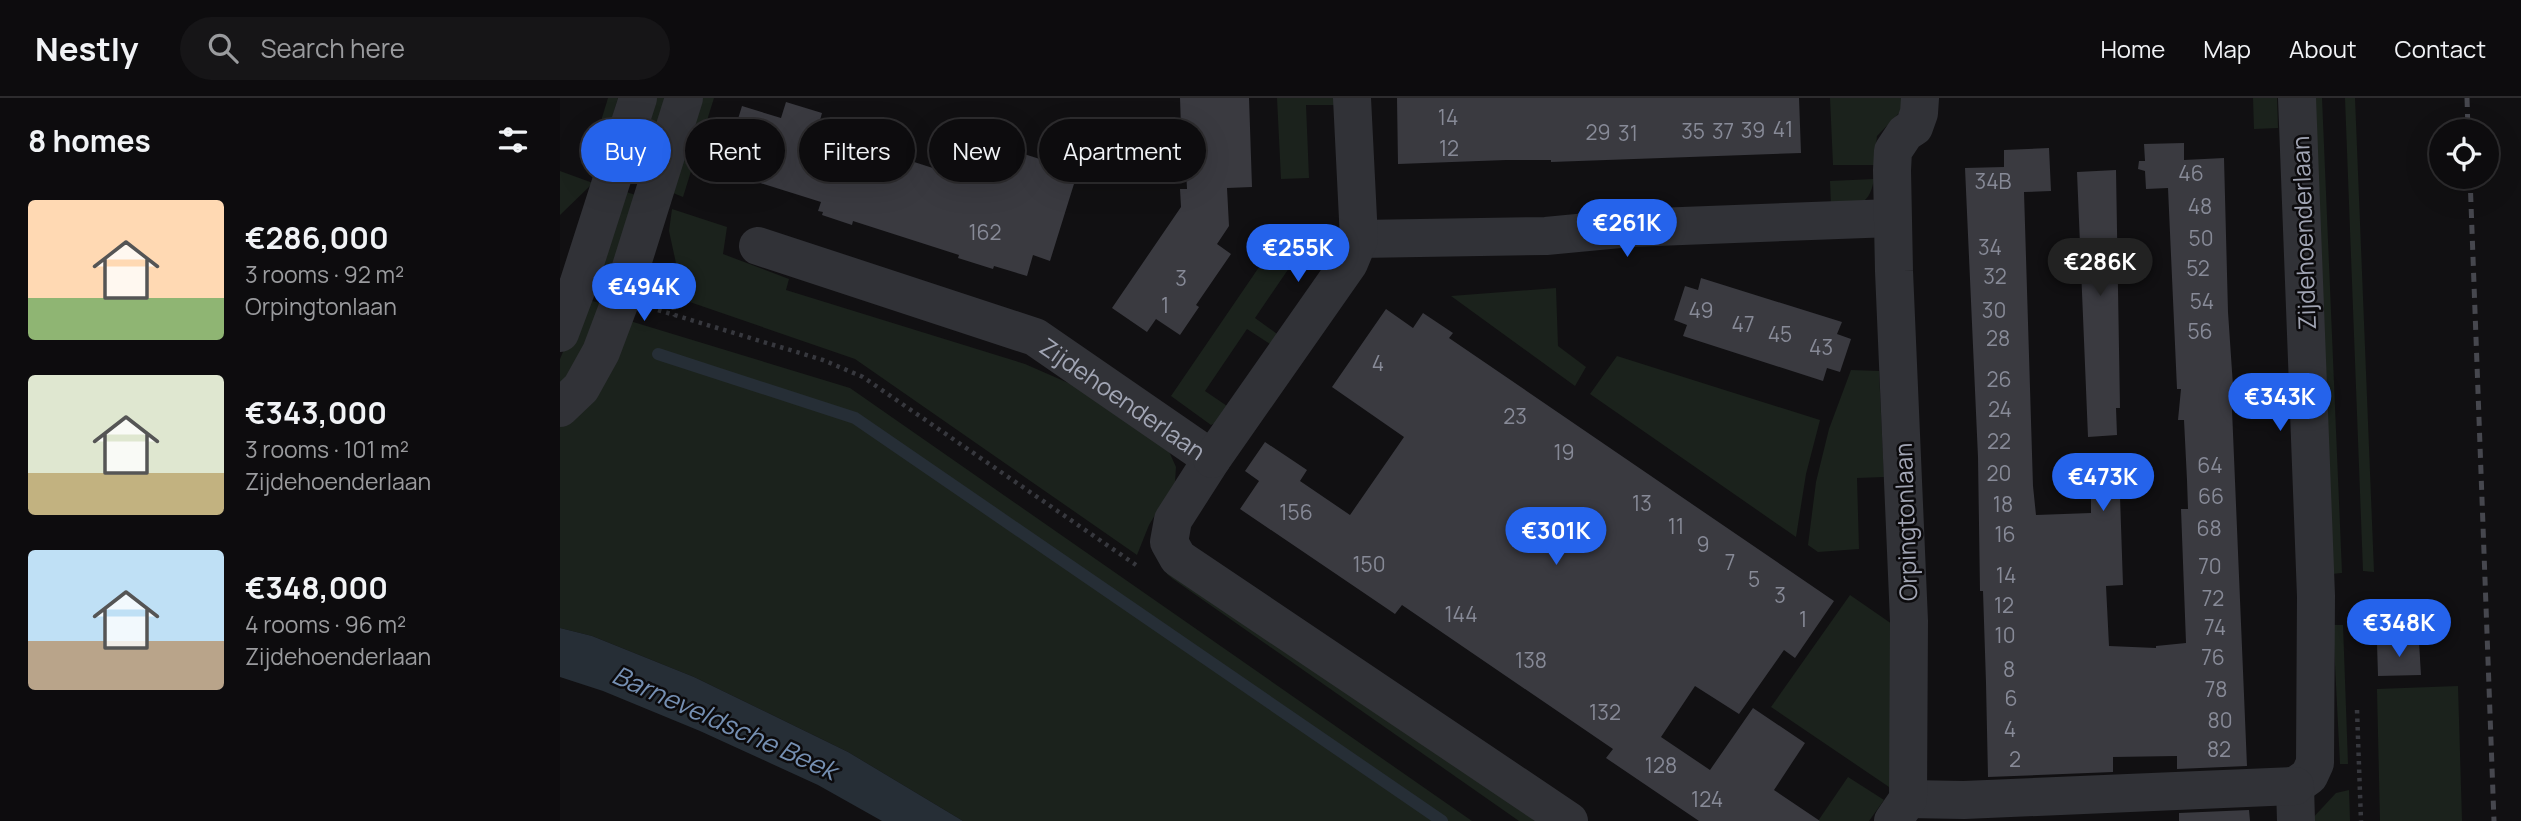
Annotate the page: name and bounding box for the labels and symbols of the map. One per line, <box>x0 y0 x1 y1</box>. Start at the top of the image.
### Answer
house number: 14 <box>1438 103 1458 131</box>
house number: 41 <box>1773 115 1793 143</box>
house number: 39 <box>1741 116 1765 144</box>
house number: 35 <box>1681 117 1705 145</box>
house number: 37 <box>1712 117 1734 145</box>
house number: 29 <box>1585 118 1611 146</box>
house number: 31 <box>1618 119 1638 147</box>
house number: 12 <box>1439 134 1459 162</box>
street label: Zijdehoenderlaan <box>2283 135 2323 331</box>
house number: 46 <box>2178 159 2204 187</box>
house number: 34B <box>1975 167 2012 195</box>
house number: 48 <box>2188 192 2212 220</box>
pin: €261K <box>1578 200 1676 259</box>
house number: 162 <box>968 218 1002 246</box>
house number: 50 <box>2189 224 2213 252</box>
pin: €255K <box>1249 225 1347 284</box>
house number: 34 <box>1978 233 2002 261</box>
pin: €286K <box>2051 238 2149 298</box>
house number: 52 <box>2186 254 2210 282</box>
house number: 32 <box>1983 262 2007 290</box>
pin: €494K <box>595 264 693 323</box>
house number: 3 <box>1175 264 1187 292</box>
house number: 54 <box>2190 287 2214 315</box>
house number: 1 <box>1161 291 1169 319</box>
house number: 49 <box>1688 296 1714 324</box>
house number: 30 <box>1982 296 2006 324</box>
house number: 47 <box>1732 310 1754 338</box>
house number: 56 <box>2187 317 2213 345</box>
house number: 45 <box>1768 320 1792 348</box>
house number: 28 <box>1986 324 2010 352</box>
street label: Zijdehoenderlaan <box>1034 329 1213 467</box>
house number: 43 <box>1809 333 1833 361</box>
house number: 4 <box>1372 349 1384 377</box>
house number: 26 <box>1986 365 2012 393</box>
pin: €343K <box>2231 374 2329 433</box>
house number: 24 <box>1988 395 2012 423</box>
house number: 23 <box>1503 402 1527 430</box>
house number: 22 <box>1987 427 2011 455</box>
house number: 19 <box>1553 438 1575 466</box>
street label: Orpingtonlaan <box>1886 442 1924 602</box>
house number: 64 <box>2197 451 2223 479</box>
pin: €473K <box>2054 454 2152 513</box>
house number: 20 <box>1987 459 2011 487</box>
house number: 66 <box>2198 482 2224 510</box>
house number: 13 <box>1632 489 1652 517</box>
house number: 18 <box>1993 490 2013 518</box>
house number: 156 <box>1279 498 1313 526</box>
pin: €301K <box>1507 508 1605 567</box>
house number: 11 <box>1668 512 1684 540</box>
house number: 68 <box>2196 514 2222 542</box>
house number: 16 <box>1994 520 2016 548</box>
house number: 9 <box>1696 530 1710 558</box>
house number: 7 <box>1725 548 1735 576</box>
house number: 150 <box>1352 550 1386 578</box>
house number: 70 <box>2198 552 2222 580</box>
house number: 14 <box>1996 561 2016 589</box>
house number: 5 <box>1748 565 1760 593</box>
house number: 3 <box>1774 581 1786 609</box>
house number: 72 <box>2202 584 2224 612</box>
house number: 12 <box>1994 591 2014 619</box>
house number: 144 <box>1444 600 1478 628</box>
pin: €348K <box>2350 600 2448 659</box>
house number: 1 <box>1799 605 1807 633</box>
house number: 74 <box>2204 613 2226 641</box>
house number: 10 <box>1995 621 2016 649</box>
house number: 76 <box>2201 643 2225 671</box>
house number: 138 <box>1515 646 1547 674</box>
house number: 8 <box>2003 655 2015 683</box>
water label: Barneveldsche Beek <box>607 656 847 789</box>
house number: 78 <box>2205 675 2227 703</box>
house number: 6 <box>2004 684 2018 712</box>
house number: 132 <box>1589 698 1621 726</box>
house number: 80 <box>2207 706 2233 734</box>
house number: 4 <box>2004 715 2016 743</box>
house number: 82 <box>2207 735 2231 763</box>
house number: 2 <box>2009 745 2021 773</box>
house number: 128 <box>1645 751 1677 779</box>
house number: 124 <box>1691 785 1723 813</box>

